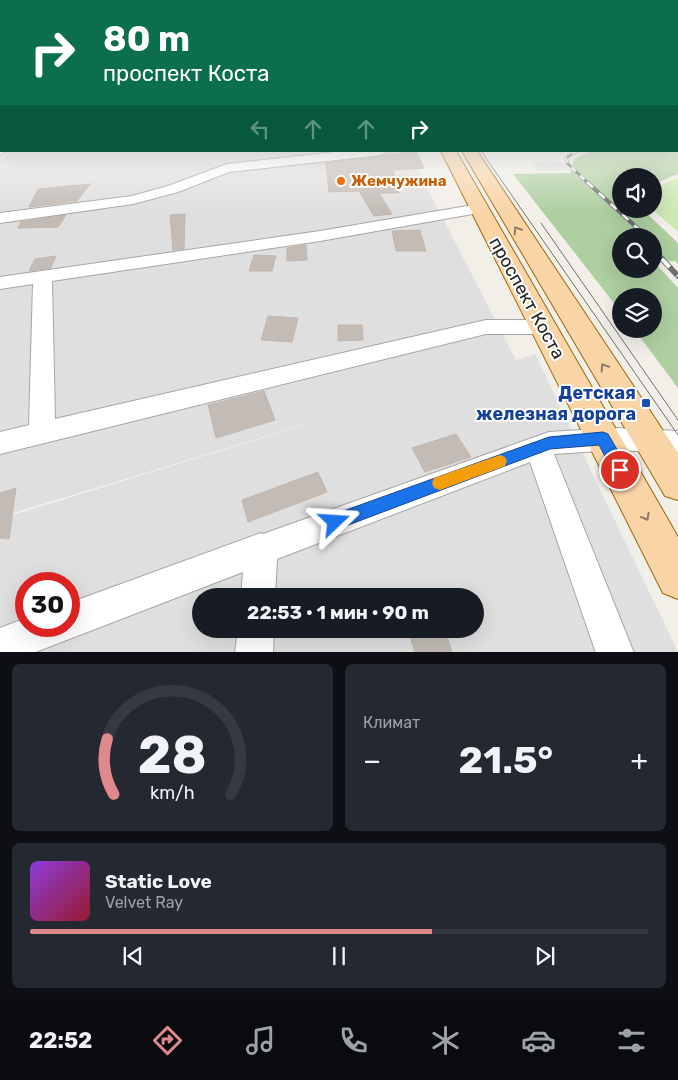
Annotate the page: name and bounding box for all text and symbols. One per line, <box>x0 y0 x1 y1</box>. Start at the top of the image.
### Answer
text: 80 m <box>103 18 190 60</box>
icon: right <box>20 20 85 85</box>
text: проспект Коста <box>103 60 269 87</box>
icon: left <box>246 115 274 143</box>
icon: ahead <box>299 115 327 143</box>
icon: ahead <box>352 115 380 143</box>
icon: right <box>405 115 433 143</box>
map controls <box>612 168 662 338</box>
button: sound <box>612 168 662 218</box>
place label: Жемчужина <box>351 172 447 190</box>
marker: Жемчужина <box>335 175 347 187</box>
one-way arrow <box>514 226 524 235</box>
button: search <box>612 228 662 278</box>
street label: проспект Коста <box>484 233 570 363</box>
button: layers <box>612 288 662 338</box>
one-way arrow <box>601 364 611 373</box>
place label: Детская железная дорога <box>476 382 636 425</box>
marker: Детская железная дорога <box>640 397 652 409</box>
pin <box>599 449 641 491</box>
icon: arrive <box>606 456 634 484</box>
position arrow <box>308 495 360 547</box>
one-way arrow <box>640 512 650 521</box>
speed limit sign: 30 <box>15 572 80 637</box>
text: 22:53 · 1 мин · 90 m <box>247 601 429 624</box>
text: Климат <box>363 713 420 732</box>
text: 28 <box>138 724 207 786</box>
text: 21.5° <box>459 737 553 783</box>
text: − <box>363 744 381 777</box>
text: + <box>631 744 648 777</box>
text: km/h <box>150 782 195 803</box>
text: Static Love <box>105 870 212 893</box>
text: Velvet Ray <box>105 893 183 912</box>
icon: previous <box>119 942 147 970</box>
icon: pause <box>325 942 353 970</box>
icon: next <box>531 942 559 970</box>
icon: directions <box>150 1023 185 1058</box>
icon: music <box>243 1023 278 1058</box>
icon: phone <box>336 1023 371 1058</box>
icon: climate <box>428 1023 463 1058</box>
icon: car <box>521 1023 556 1058</box>
icon: filters <box>614 1023 649 1058</box>
text: 22:52 <box>29 1027 92 1054</box>

